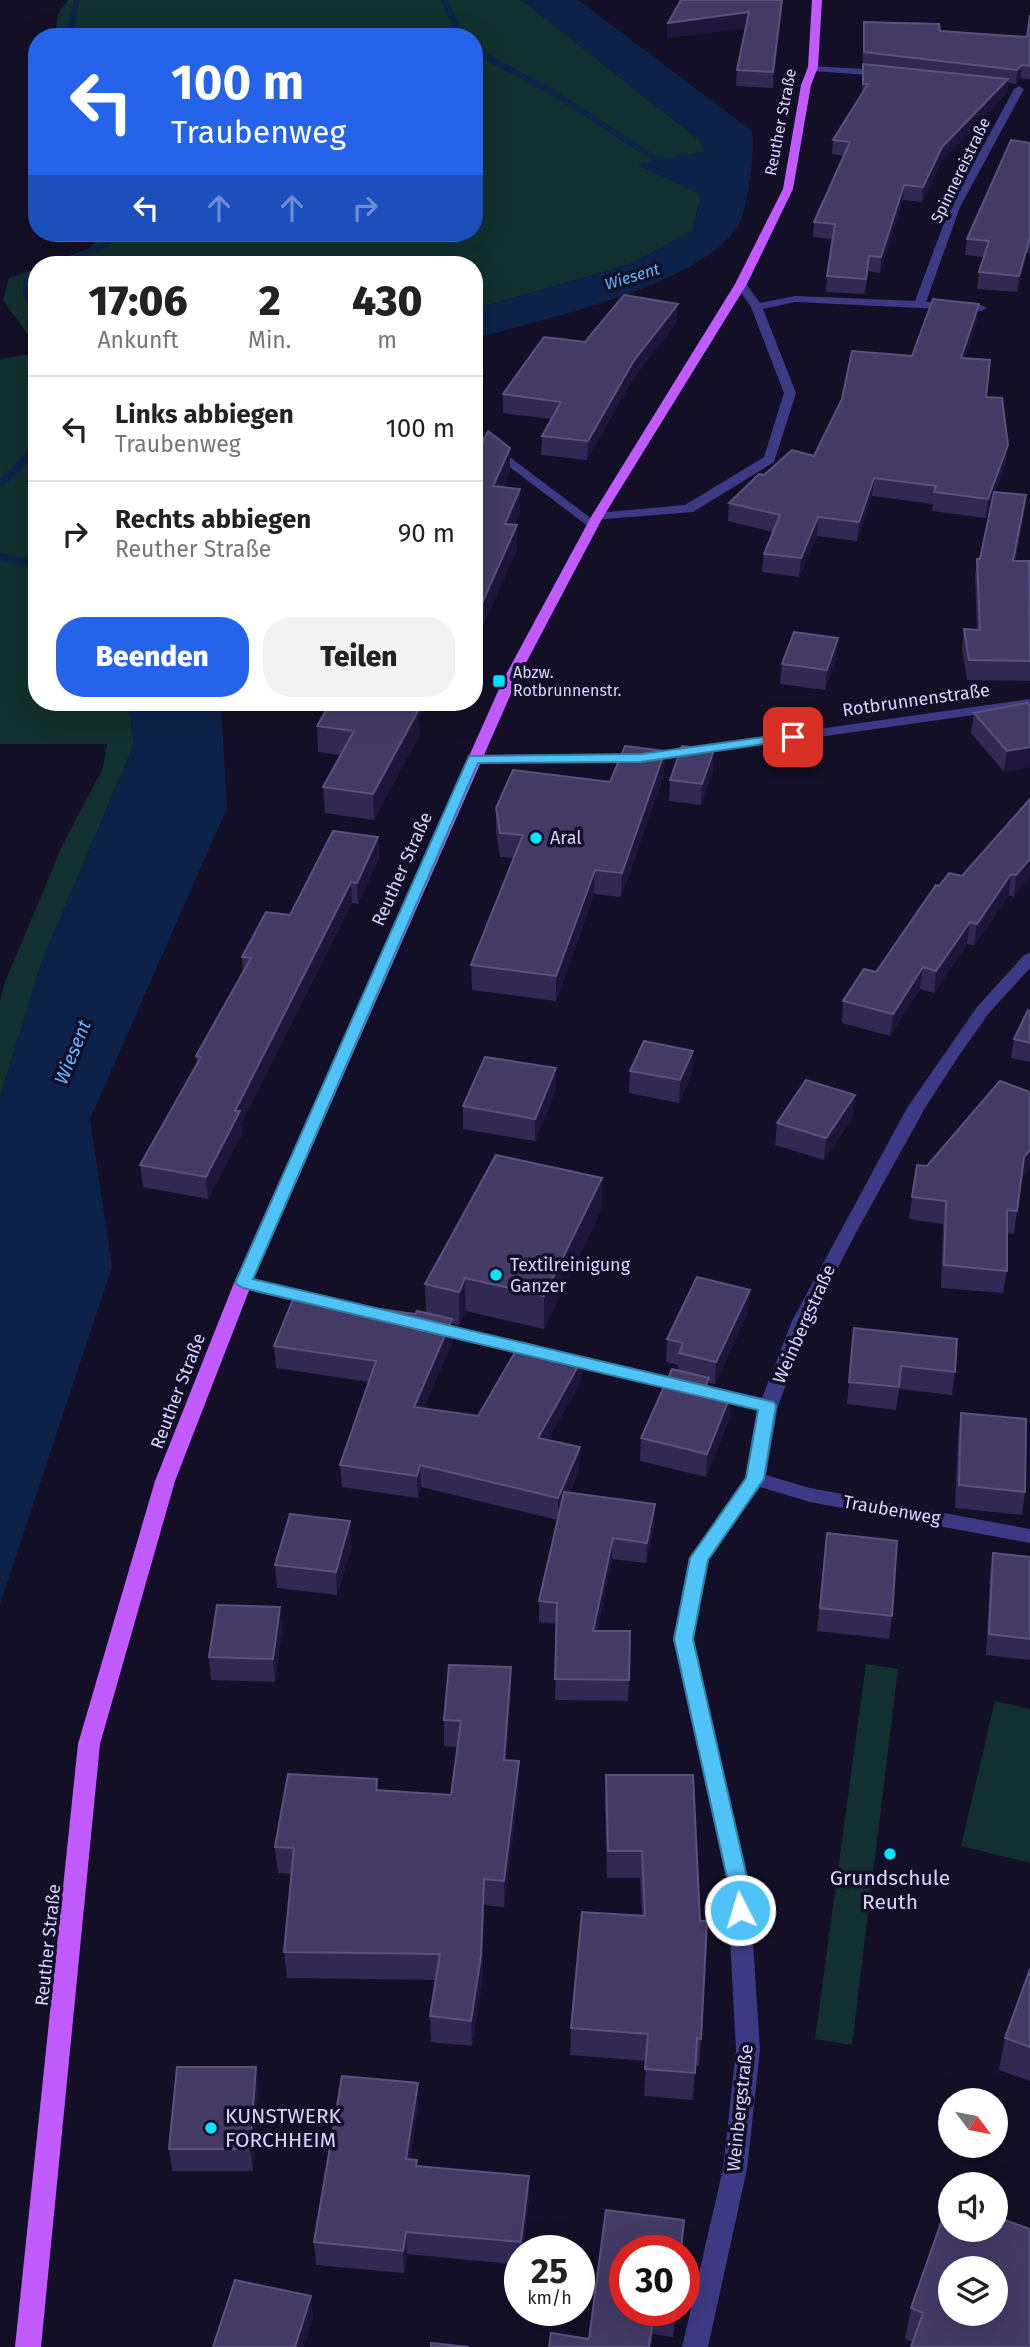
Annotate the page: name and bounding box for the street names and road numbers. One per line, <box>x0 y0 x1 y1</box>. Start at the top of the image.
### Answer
street label: Reuther Straße <box>761 67 800 177</box>
street label: Spinnereistraße <box>927 114 994 226</box>
street label: Rotbrunnenstraße <box>841 679 991 721</box>
street label: Reuther Straße <box>367 809 437 929</box>
street label: Weinbergstraße <box>768 1261 840 1387</box>
street label: Reuther Straße <box>146 1330 210 1452</box>
street label: Traubenweg <box>842 1491 943 1529</box>
street label: Reuther Straße <box>31 1883 65 2007</box>
street label: Weinbergstraße <box>722 2043 758 2173</box>

